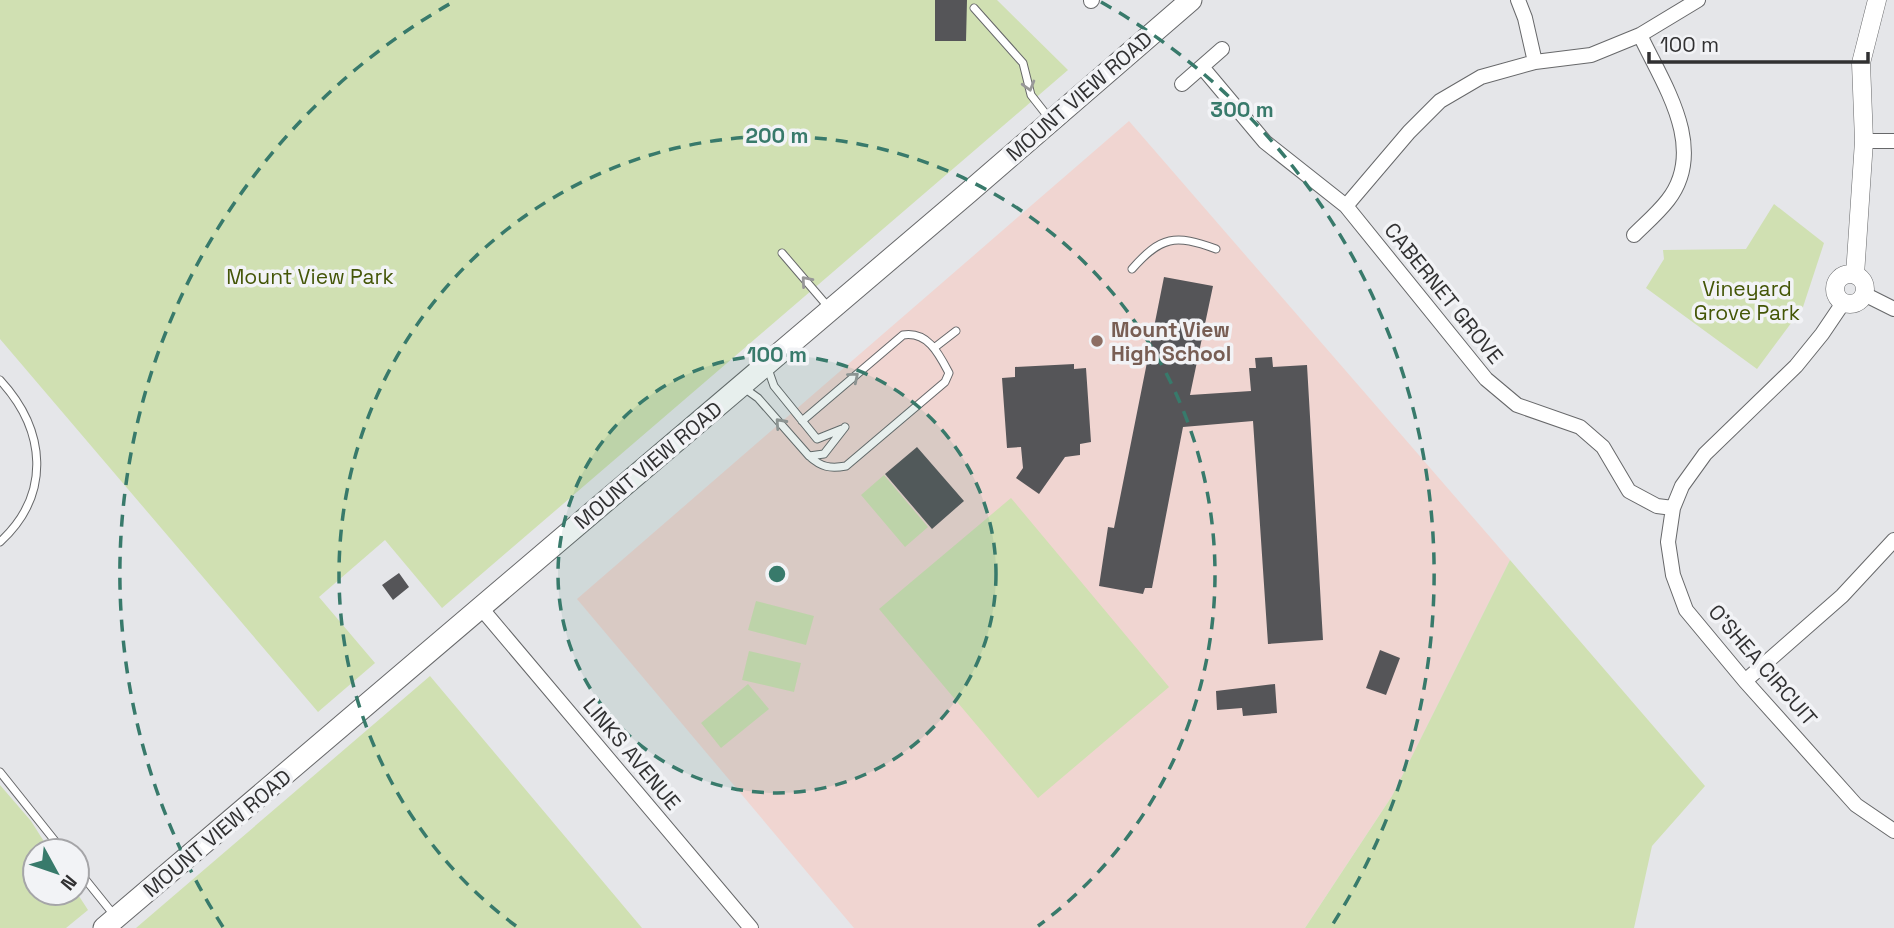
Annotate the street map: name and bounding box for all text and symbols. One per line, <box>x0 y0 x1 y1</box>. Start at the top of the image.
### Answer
scale bar <box>1649 21 1868 65</box>
street label: MOUNT VIEW ROAD <box>1000 25 1158 167</box>
text: 100 m <box>1660 31 1719 58</box>
one-way arrow <box>1021 80 1035 92</box>
text: 300 m <box>1210 96 1274 123</box>
text: 200 m <box>746 122 808 149</box>
street label: CABERNET GROVE <box>1379 217 1509 369</box>
park label: Mount View Park <box>226 263 394 290</box>
park label: Vineyard Grove Park <box>1694 275 1800 326</box>
one-way arrow <box>802 277 814 290</box>
place label: Mount View High School <box>1111 316 1231 367</box>
marker: Mount View High School <box>1089 333 1105 349</box>
text: 100 m <box>747 341 807 368</box>
one-way arrow <box>845 373 858 385</box>
street label: MOUNT VIEW ROAD <box>569 395 727 535</box>
one-way arrow <box>776 418 788 431</box>
centre of rings <box>765 562 789 586</box>
street label: O'SHEA CIRCUIT <box>1703 599 1823 731</box>
street label: LINKS AVENUE <box>577 692 687 816</box>
street label: MOUNT VIEW ROAD <box>138 763 296 903</box>
north arrow <box>21 837 91 907</box>
text: N <box>55 870 82 896</box>

